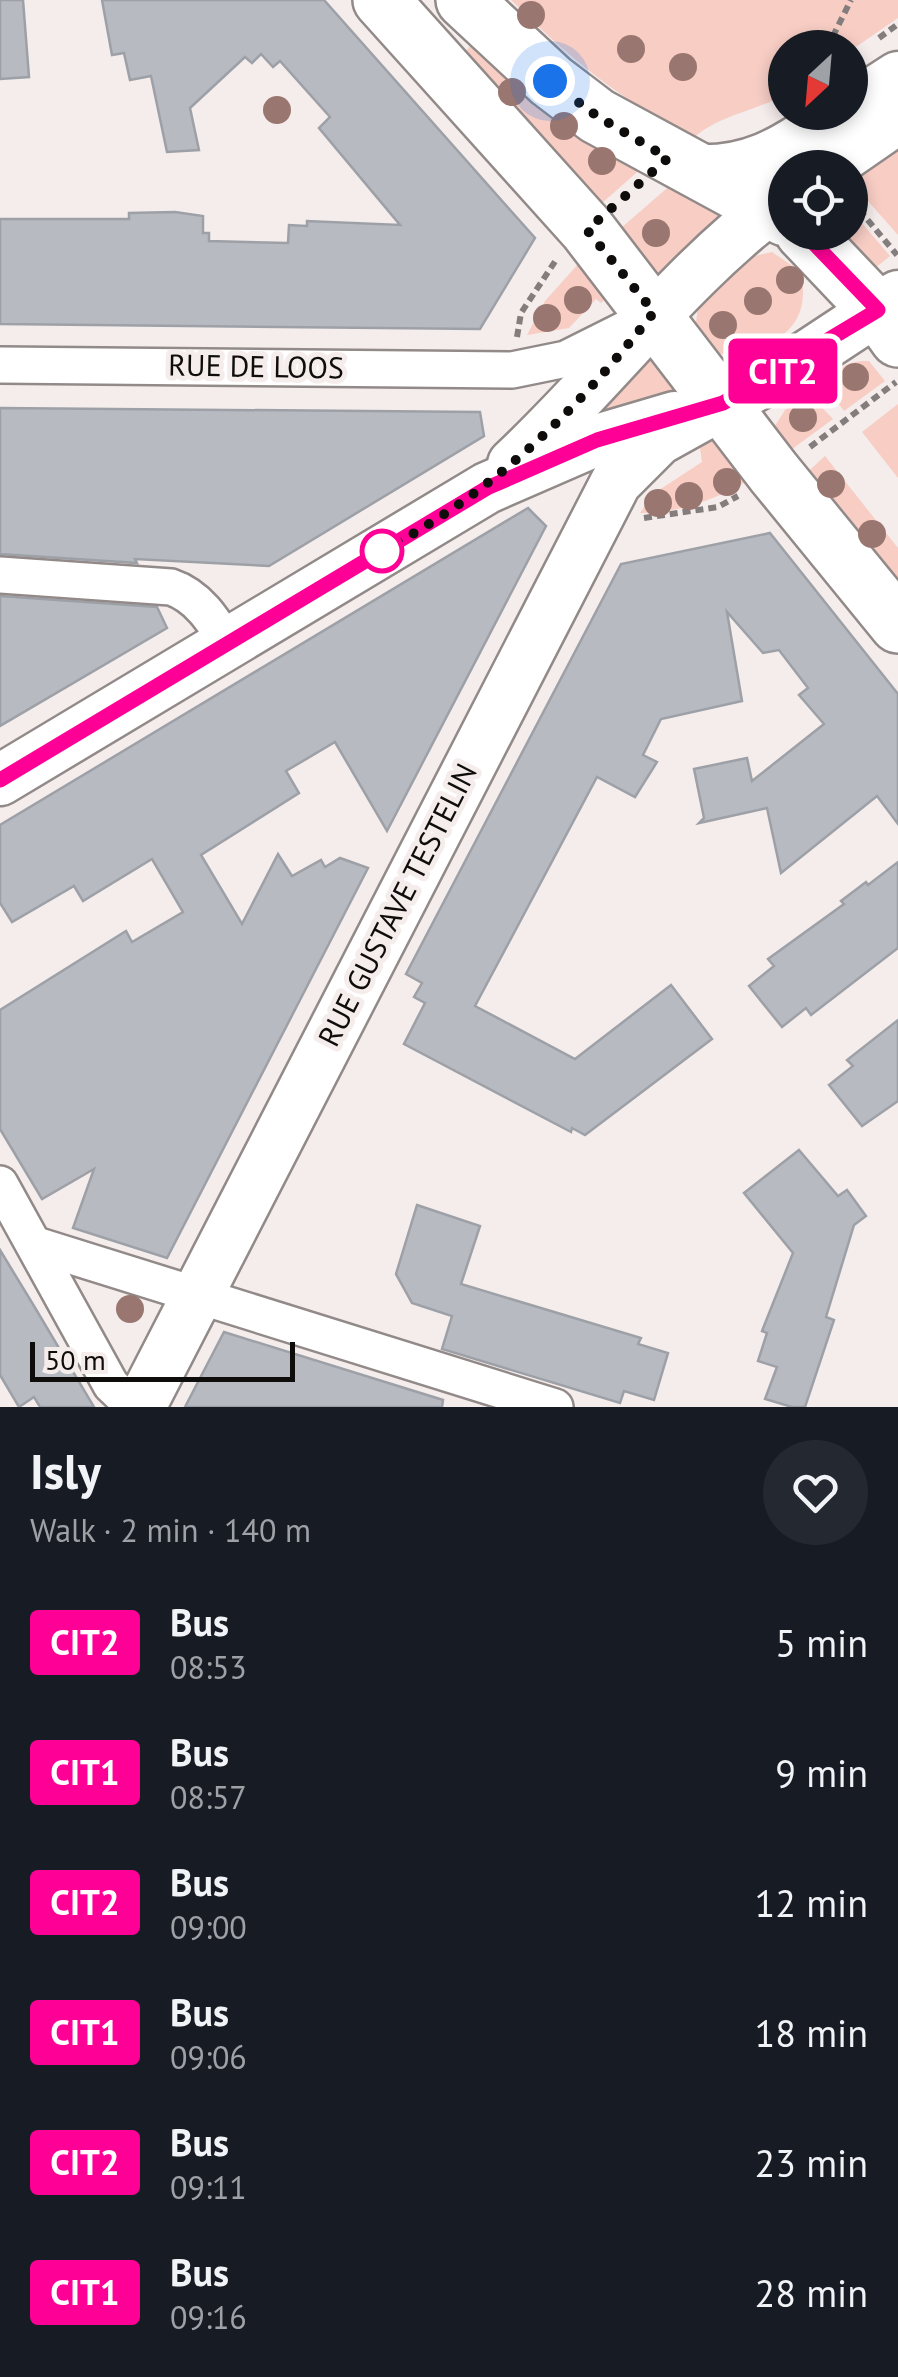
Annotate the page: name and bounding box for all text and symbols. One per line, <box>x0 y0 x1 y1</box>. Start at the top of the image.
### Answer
north arrow <box>768 30 868 130</box>
map controls <box>768 30 868 250</box>
your location <box>525 56 575 106</box>
button: locate <box>768 150 868 250</box>
line badge: CIT2 <box>713 338 853 404</box>
street label: RUE DE LOOS <box>168 344 344 387</box>
text: CIT2 <box>748 348 818 394</box>
unlabelled marker <box>361 530 403 572</box>
street label: RUE GUSTAVE TESTELIN <box>308 756 485 1052</box>
scale bar <box>30 1337 295 1382</box>
text: 50 m <box>45 1341 106 1378</box>
text: Isly <box>30 1440 101 1502</box>
button: heart <box>763 1440 868 1545</box>
text: Walk · 2 min · 140 m <box>30 1509 311 1551</box>
text: Bus <box>170 1597 229 1646</box>
text: 5 min <box>775 1618 868 1667</box>
text: CIT2 <box>50 1619 120 1665</box>
text: 08:53 <box>170 1646 247 1688</box>
text: Bus <box>170 1727 229 1776</box>
text: 9 min <box>775 1748 868 1797</box>
text: CIT1 <box>50 1749 120 1795</box>
text: 08:57 <box>170 1776 247 1818</box>
text: Bus <box>170 1857 229 1906</box>
text: 12 min <box>755 1878 868 1927</box>
text: CIT2 <box>50 1879 120 1925</box>
text: 09:00 <box>170 1906 247 1948</box>
text: Bus <box>170 1987 229 2036</box>
text: 18 min <box>755 2008 868 2057</box>
text: CIT1 <box>50 2009 120 2055</box>
text: 09:06 <box>170 2036 247 2078</box>
text: Bus <box>170 2117 229 2166</box>
text: 23 min <box>755 2138 868 2187</box>
text: CIT2 <box>50 2139 120 2185</box>
text: 09:11 <box>170 2166 247 2208</box>
text: Bus <box>170 2247 229 2296</box>
text: 28 min <box>755 2268 868 2317</box>
text: CIT1 <box>50 2269 120 2315</box>
text: 09:16 <box>170 2296 247 2338</box>

